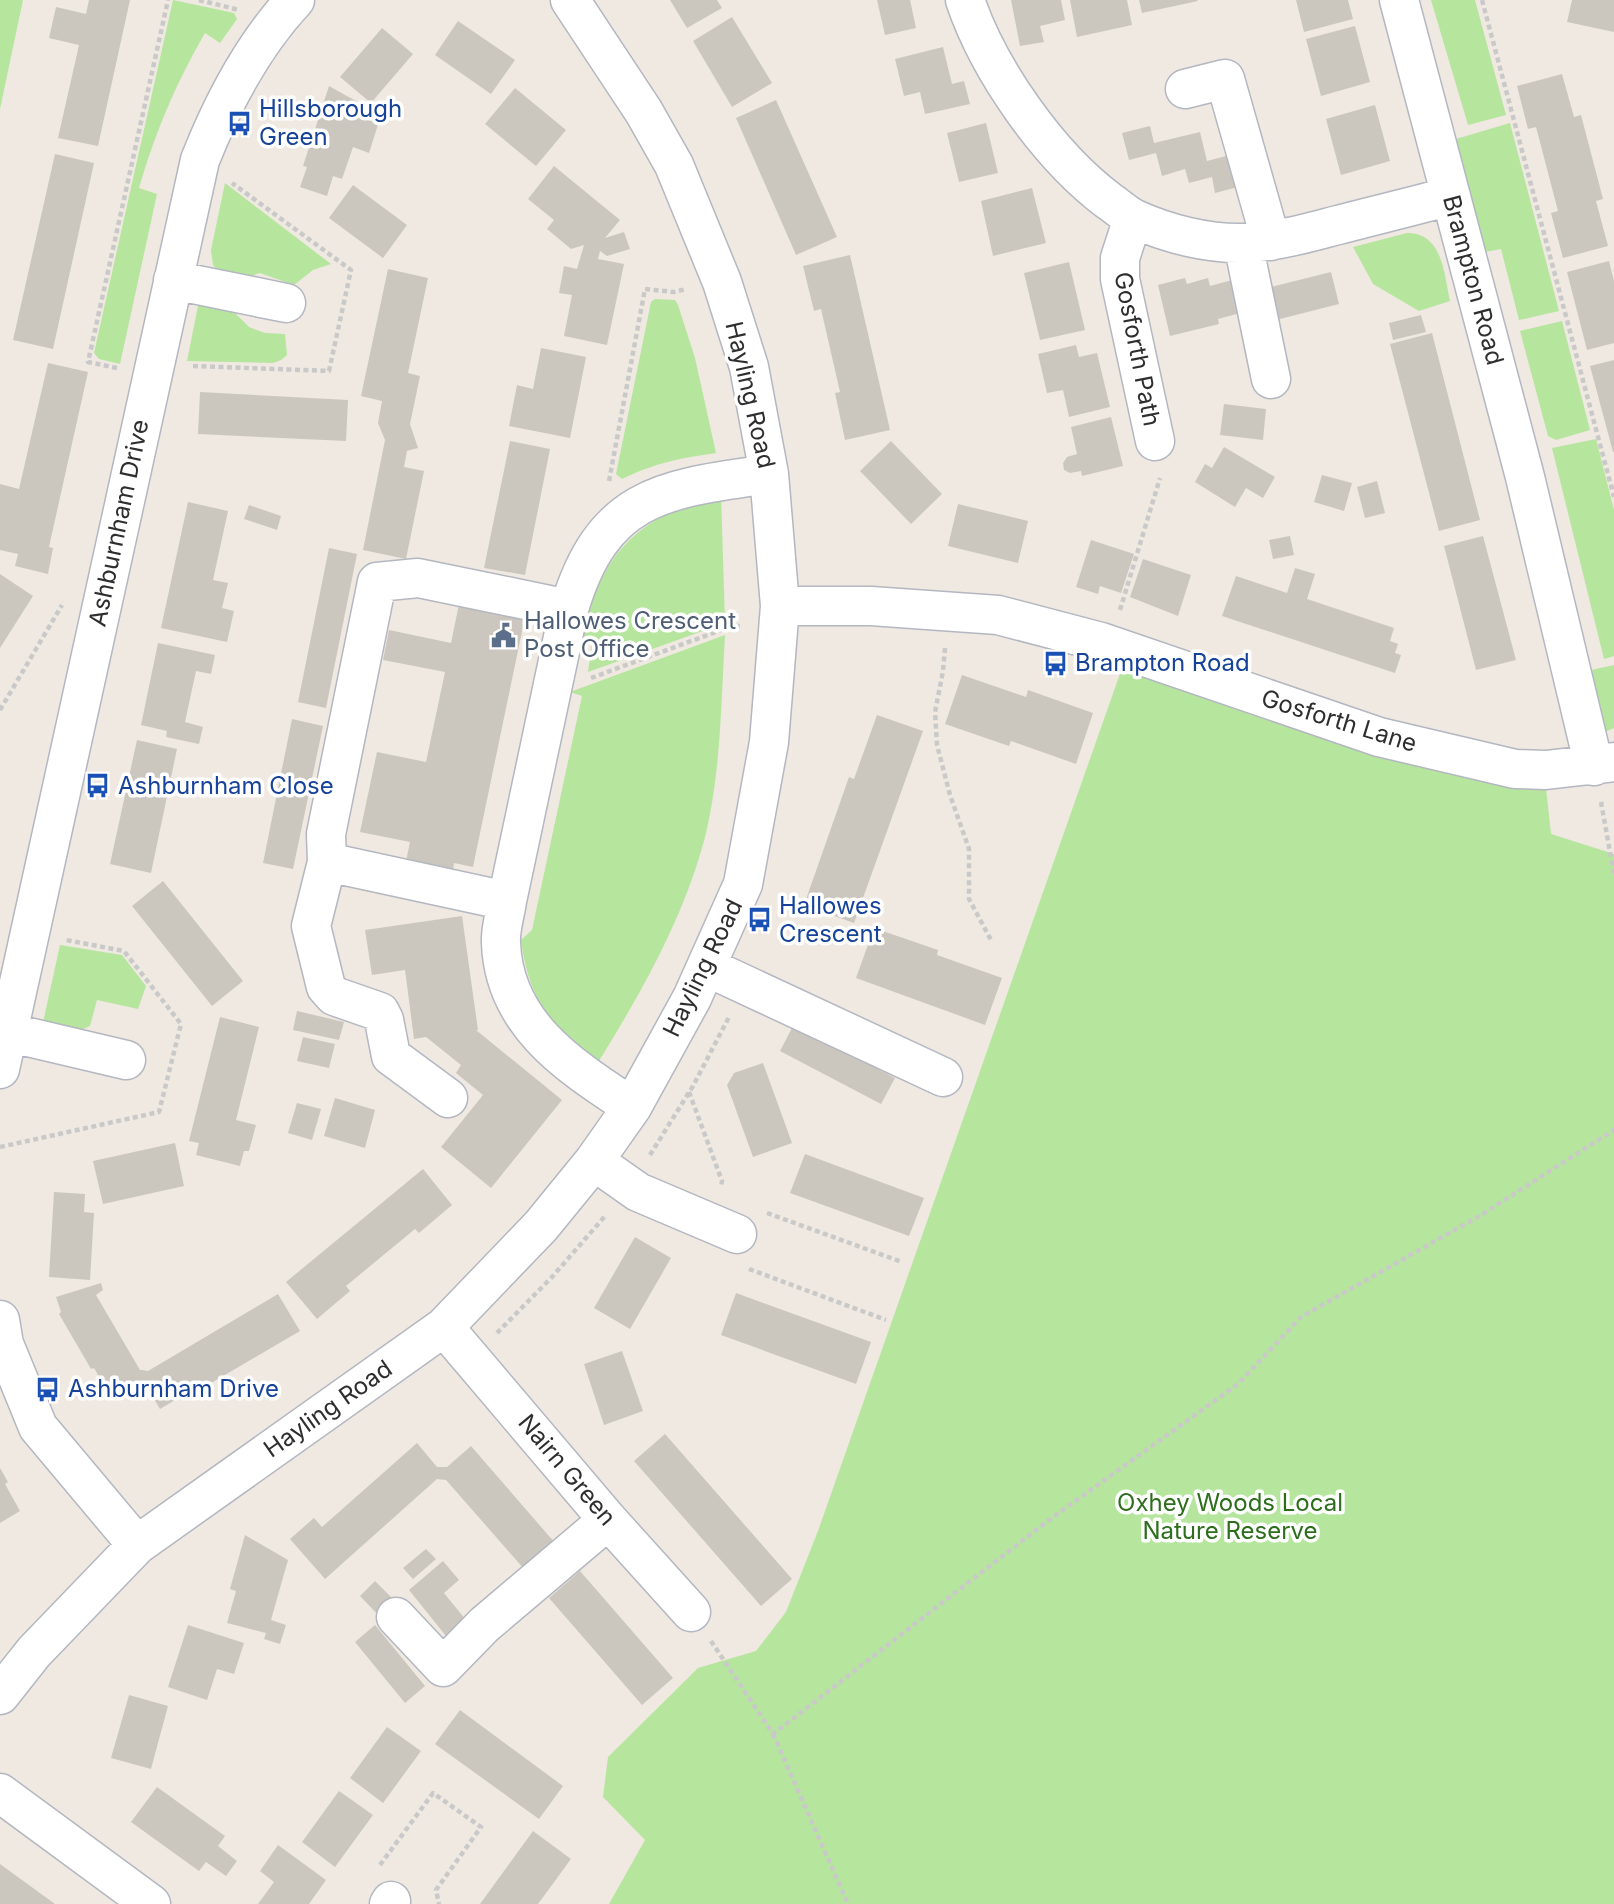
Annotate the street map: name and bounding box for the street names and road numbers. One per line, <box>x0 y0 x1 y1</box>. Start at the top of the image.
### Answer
street label: Brampton Road <box>1437 192 1510 368</box>
street label: Gosforth Path <box>1108 269 1167 429</box>
street label: Hayling Road <box>720 319 781 471</box>
street label: Ashburnham Drive <box>82 417 155 629</box>
street label: Gosforth Lane <box>1258 683 1420 758</box>
street label: Hayling Road <box>657 894 748 1041</box>
street label: Hayling Road <box>258 1354 397 1463</box>
street label: Nairn Green <box>512 1408 622 1531</box>

